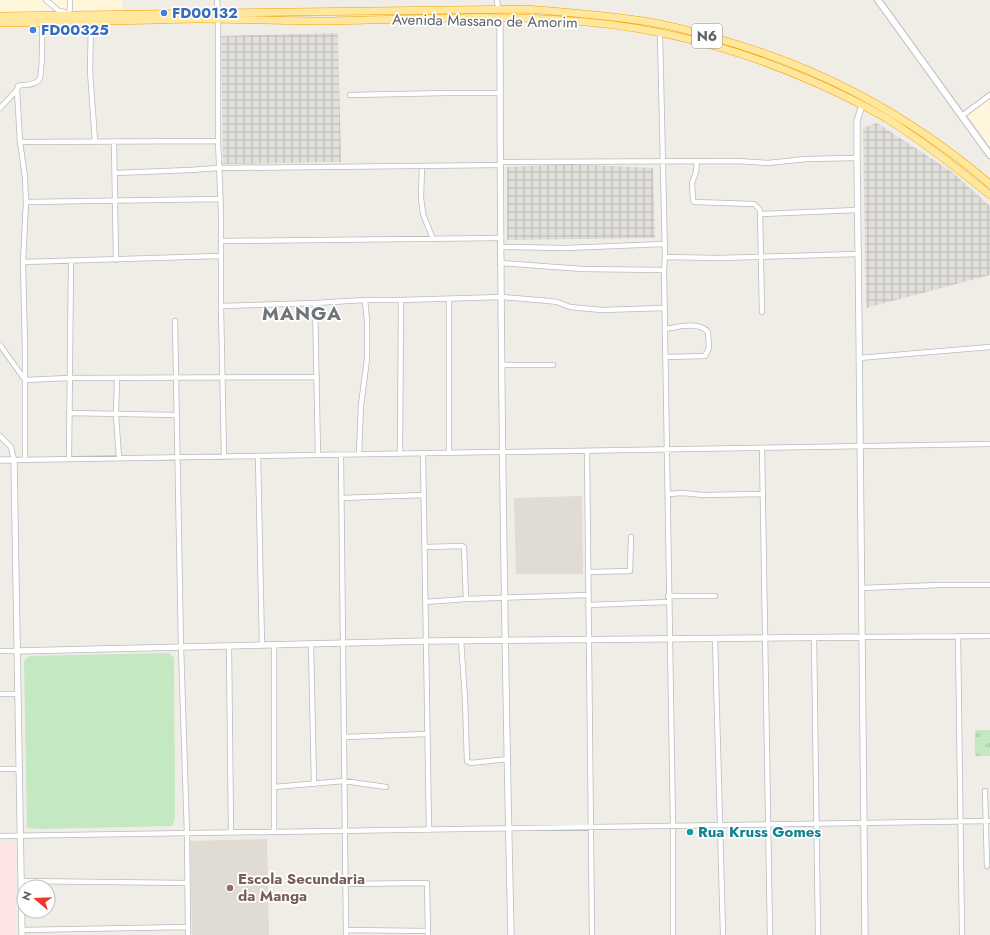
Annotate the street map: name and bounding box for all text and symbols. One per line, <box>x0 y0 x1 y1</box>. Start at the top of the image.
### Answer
place label: FD00132 <box>172 2 238 24</box>
marker: FD00132 <box>159 8 169 18</box>
street label: Avenida Massano de Amorim <box>392 8 578 34</box>
place label: FD00325 <box>41 19 109 41</box>
road number: N6 <box>692 24 722 48</box>
marker: FD00325 <box>28 25 38 35</box>
district label: MANGA <box>262 300 342 327</box>
place label: Rua Kruss Gomes <box>698 821 821 843</box>
marker: Rua Kruss Gomes <box>685 827 695 837</box>
place label: Escola Secundaria da Manga <box>238 868 365 907</box>
north arrow <box>16 879 56 919</box>
marker: Escola Secundaria da Manga <box>225 883 235 893</box>
text: N <box>18 889 36 902</box>

